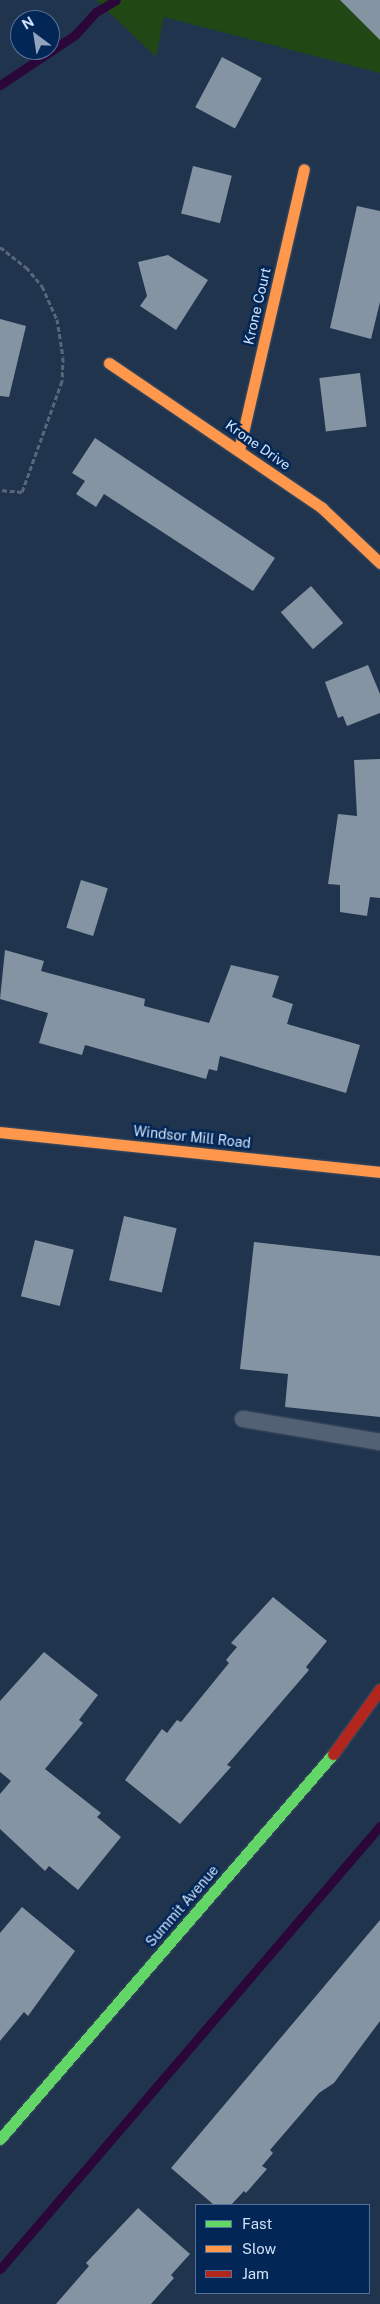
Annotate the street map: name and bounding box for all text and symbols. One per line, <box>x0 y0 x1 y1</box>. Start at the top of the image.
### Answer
north arrow <box>10 10 60 60</box>
text: N <box>19 13 37 33</box>
street label: Krone Court <box>240 266 274 346</box>
street label: Krone Drive <box>222 416 294 474</box>
street label: Windsor Mill Road <box>132 1122 252 1152</box>
street label: Summit Avenue <box>142 1862 222 1950</box>
legend <box>195 2204 370 2294</box>
text: Fast <box>242 2215 272 2232</box>
text: Slow <box>242 2240 276 2257</box>
text: Jam <box>242 2265 269 2282</box>

